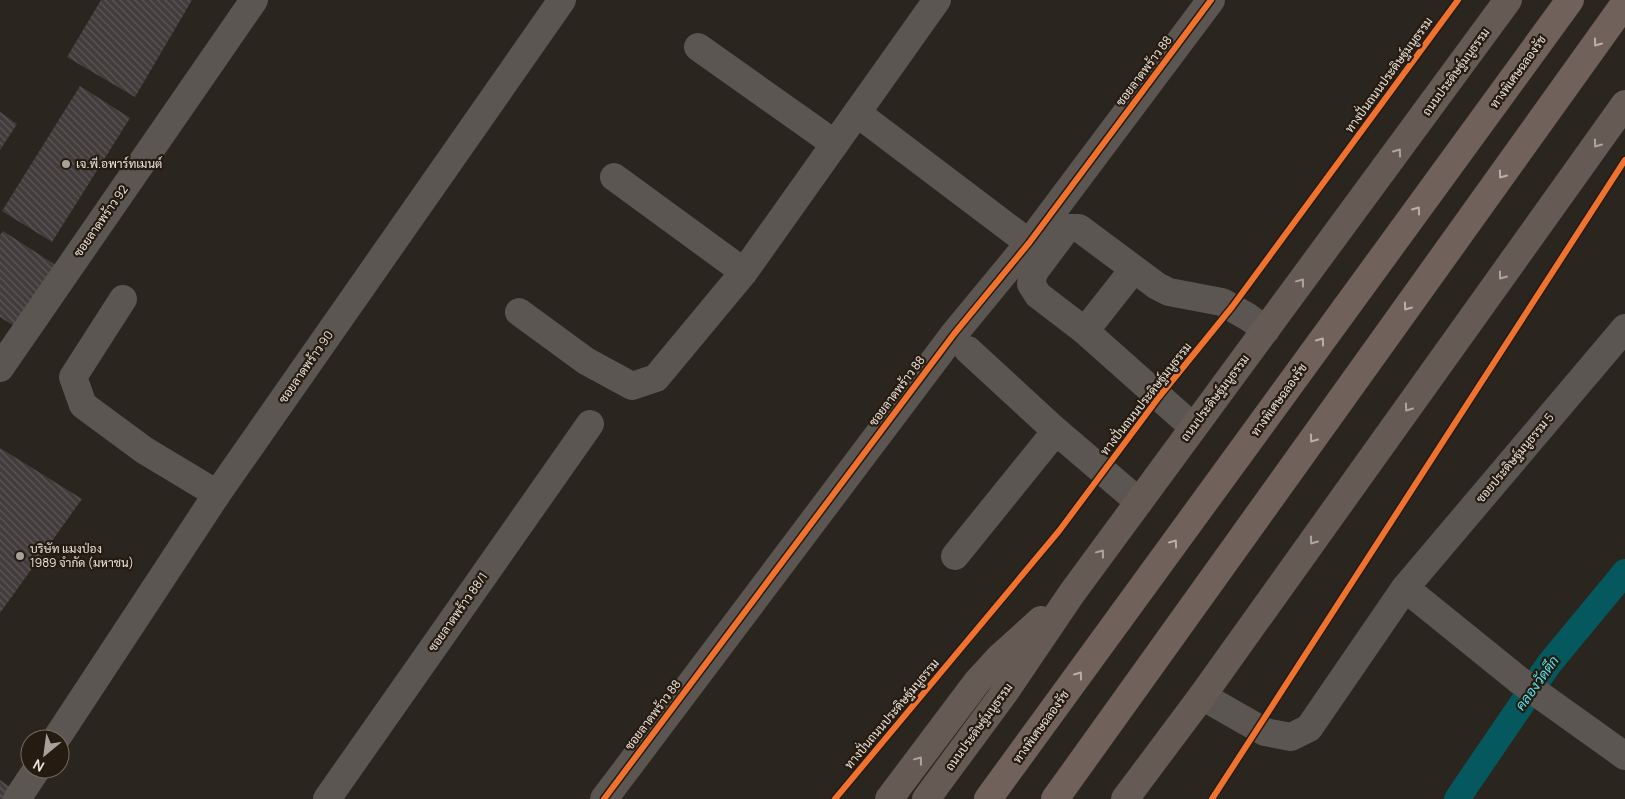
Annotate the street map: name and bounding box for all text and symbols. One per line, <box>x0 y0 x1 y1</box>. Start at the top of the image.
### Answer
street label: ทางปั่นถนนประดิษฐ์มนูธรรม <box>1340 12 1436 136</box>
street label: ถนนประดิษฐ์มนูธรรม <box>1418 24 1493 119</box>
street label: ซอยลาดพร้าว 88 <box>1112 32 1176 109</box>
street label: ทางพิเศษฉลองรัช <box>1485 32 1550 112</box>
one-way arrow <box>1594 37 1603 47</box>
one-way arrow <box>1594 138 1603 148</box>
one-way arrow <box>1392 148 1401 158</box>
place label: เจ.พี.อพาร์ทเมนต์ <box>76 155 162 172</box>
marker: เจ.พี.อพาร์ทเมนต์ <box>60 158 72 170</box>
one-way arrow <box>1499 169 1508 179</box>
street label: ซอยลาดพร้าว 92 <box>69 181 132 260</box>
one-way arrow <box>1411 206 1420 216</box>
one-way arrow <box>1499 270 1508 280</box>
one-way arrow <box>1295 278 1304 288</box>
one-way arrow <box>1405 301 1413 310</box>
street label: ซอยลาดพร้าว 90 <box>274 327 337 406</box>
street label: ทางปั่นถนนประดิษฐ์มนูธรรม <box>1095 338 1195 459</box>
one-way arrow <box>1316 338 1324 347</box>
street label: ถนนประดิษฐ์มนูธรรม <box>1176 351 1253 445</box>
street label: ซอยลาดพร้าว 88 <box>865 352 929 429</box>
street label: ทางพิเศษฉลองรัช <box>1246 360 1311 440</box>
one-way arrow <box>1405 403 1414 412</box>
street label: ซอยประดิษฐ์มนูธรรม 5 <box>1472 409 1557 506</box>
one-way arrow <box>1310 434 1319 443</box>
one-way arrow <box>1310 535 1319 545</box>
place label: บริษัท แมงป่อง 1989 จำกัด (มหาชน) <box>30 540 134 571</box>
one-way arrow <box>1168 540 1177 549</box>
marker: บริษัท แมงป่อง 1989 จำกัด (มหาชน) <box>14 550 26 562</box>
one-way arrow <box>1095 550 1103 559</box>
street label: ซอยลาดพร้าว 88/1 <box>424 569 491 655</box>
water label: คลองวัดตึก <box>1510 652 1563 714</box>
street label: ทางปั่นถนนประดิษฐ์มนูธรรม <box>839 654 943 772</box>
one-way arrow <box>1073 672 1081 681</box>
street label: ซอยลาดพร้าว 88 <box>621 676 685 753</box>
street label: ถนนประดิษฐ์มนูธรรม <box>941 679 1016 774</box>
street label: ทางพิเศษฉลองรัช <box>1008 687 1073 767</box>
north arrow <box>20 729 70 779</box>
text: N <box>29 755 47 777</box>
one-way arrow <box>913 757 921 766</box>

